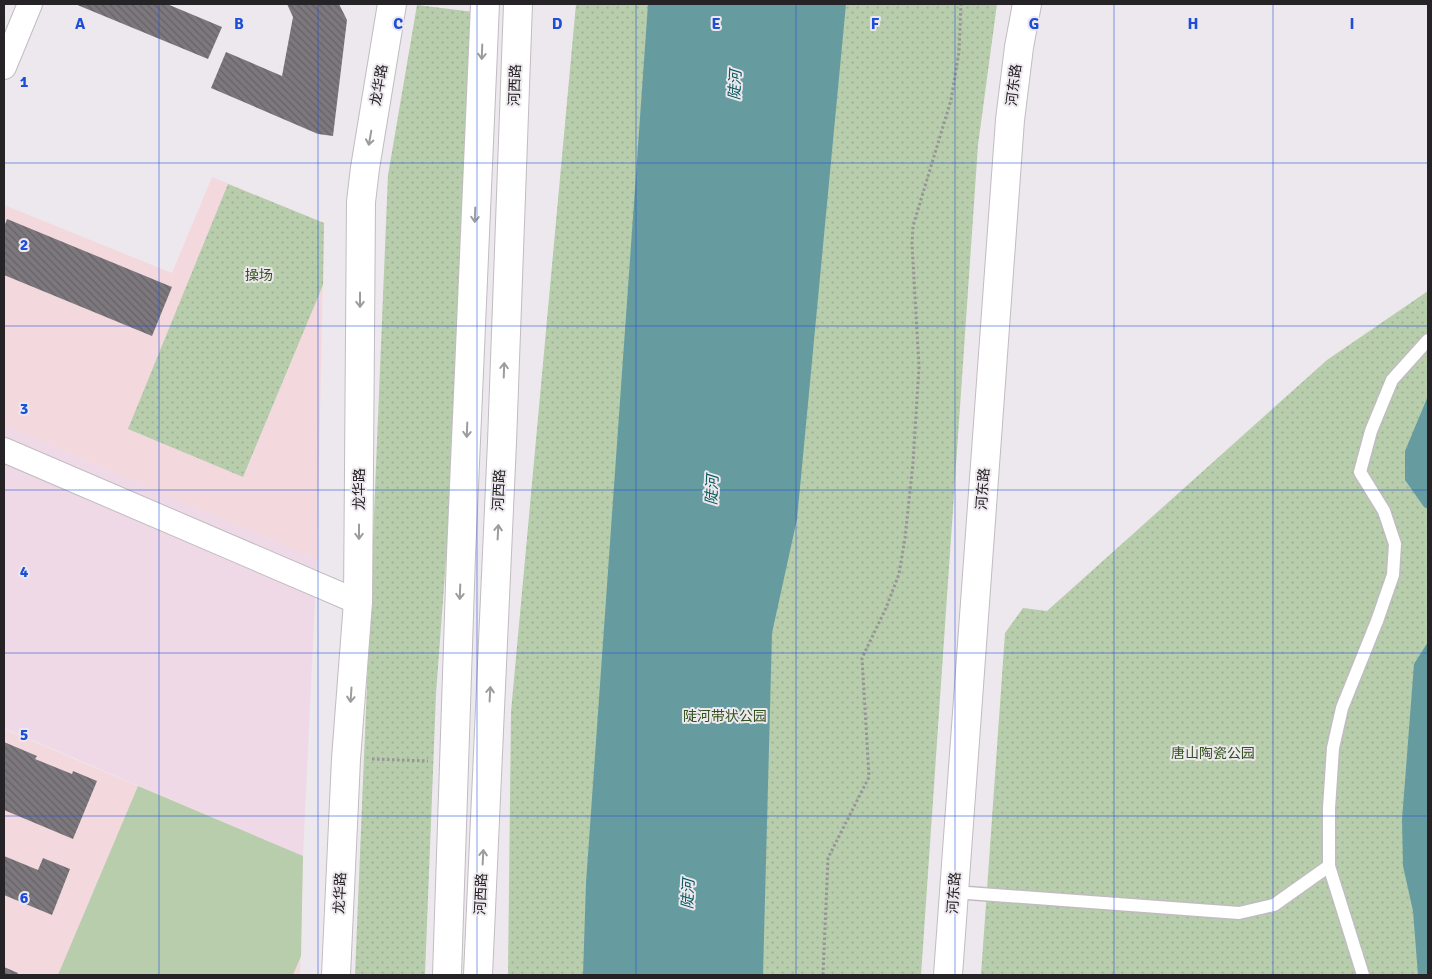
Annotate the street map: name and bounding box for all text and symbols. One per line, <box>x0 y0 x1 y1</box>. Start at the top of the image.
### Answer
text: A <box>75 14 86 34</box>
text: B <box>234 14 244 34</box>
text: C <box>393 14 403 34</box>
text: D <box>552 14 563 34</box>
text: E <box>711 14 721 34</box>
text: F <box>871 14 880 34</box>
text: G <box>1029 14 1039 34</box>
text: H <box>1188 14 1198 34</box>
text: I <box>1349 14 1355 34</box>
one-way arrow <box>477 44 486 60</box>
street label: 龙华路 <box>367 63 391 107</box>
street label: 河东路 <box>1003 63 1025 107</box>
street label: 河西路 <box>506 64 524 106</box>
water label: 陡河 <box>725 67 745 100</box>
text: 1 <box>20 72 29 92</box>
one-way arrow <box>364 130 374 146</box>
one-way arrow <box>471 206 480 222</box>
text: 2 <box>20 235 28 255</box>
park label: 操场 <box>245 267 273 284</box>
one-way arrow <box>355 292 365 308</box>
one-way arrow <box>500 362 509 378</box>
text: 3 <box>20 399 28 419</box>
one-way arrow <box>462 421 471 437</box>
street label: 河东路 <box>973 467 993 511</box>
street label: 龙华路 <box>351 468 368 510</box>
street label: 河西路 <box>489 469 509 511</box>
water label: 陡河 <box>702 472 722 505</box>
one-way arrow <box>354 524 364 540</box>
one-way arrow <box>493 524 502 540</box>
text: 4 <box>20 562 29 582</box>
one-way arrow <box>455 584 465 600</box>
one-way arrow <box>346 686 356 702</box>
one-way arrow <box>486 687 495 703</box>
park label: 陡河带状公园 <box>683 708 767 725</box>
text: 5 <box>20 725 28 745</box>
park label: 唐山陶瓷公园 <box>1171 745 1255 762</box>
one-way arrow <box>478 849 488 865</box>
street label: 河东路 <box>944 871 964 915</box>
street label: 龙华路 <box>330 872 350 914</box>
street label: 河西路 <box>471 873 491 915</box>
water label: 陡河 <box>678 876 698 909</box>
text: 6 <box>20 888 29 908</box>

